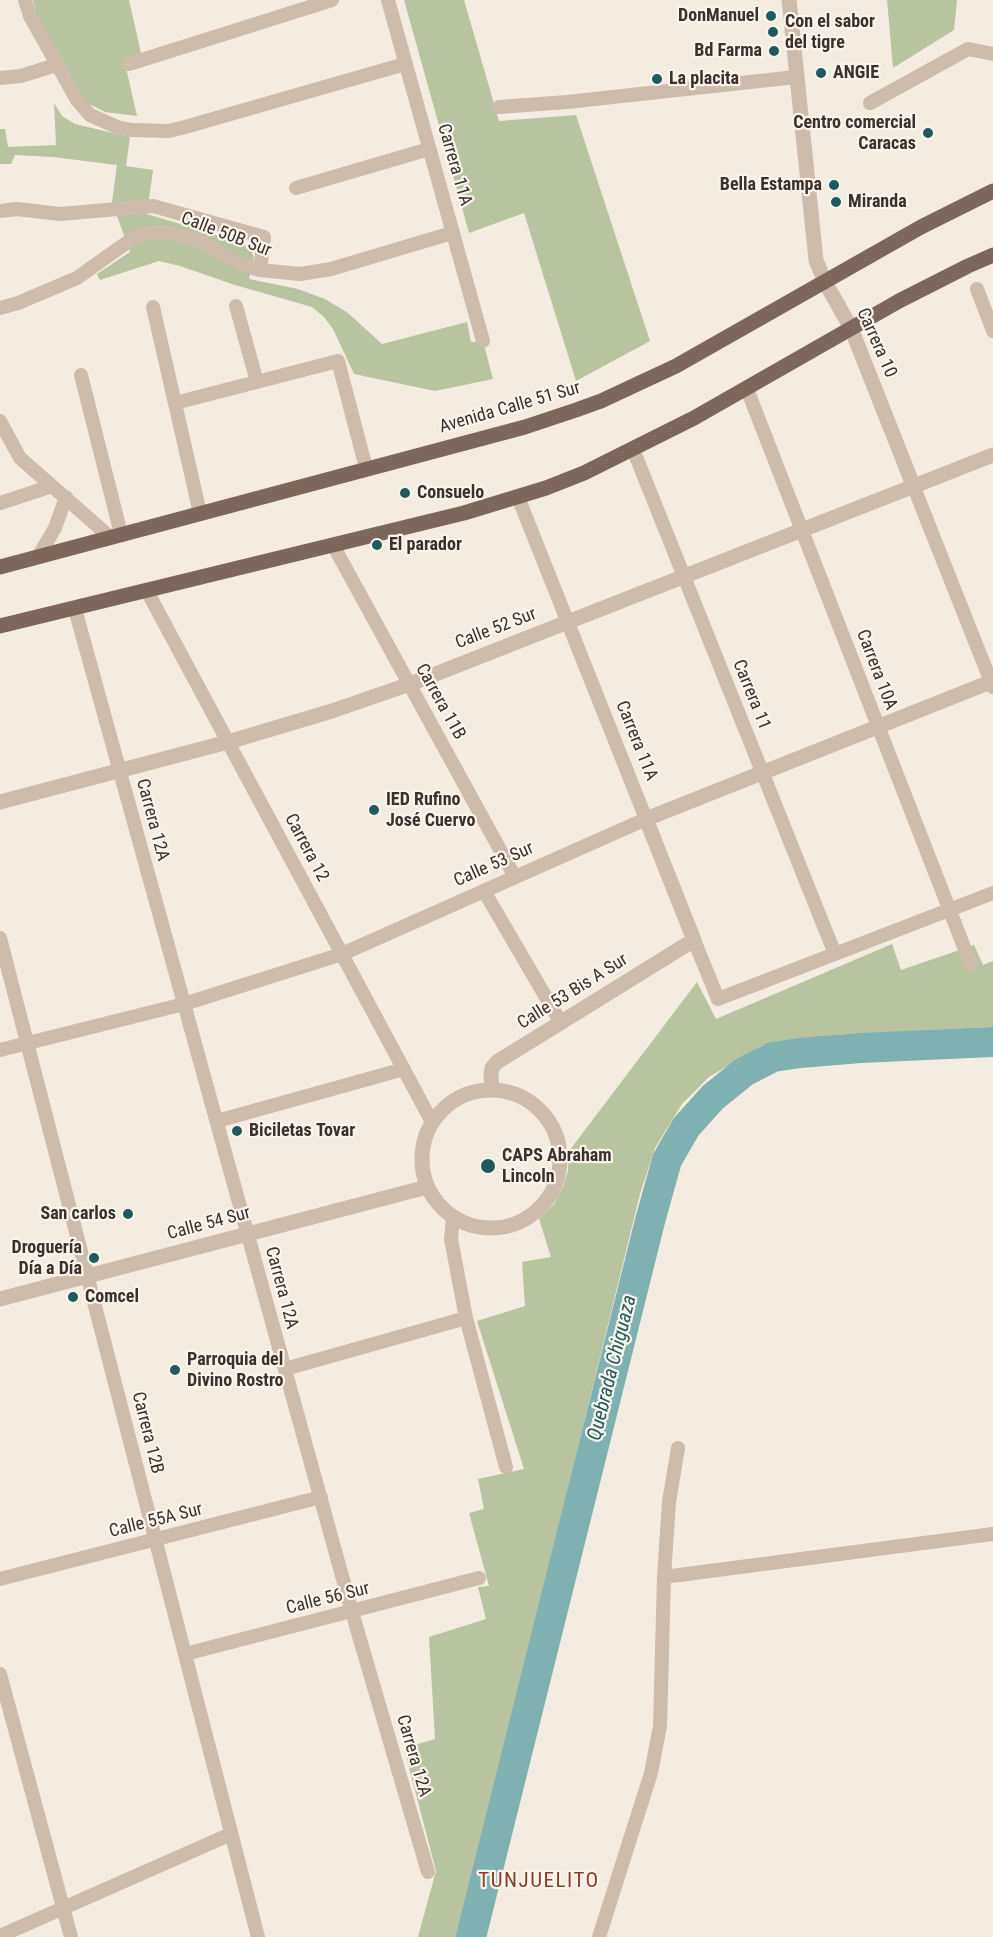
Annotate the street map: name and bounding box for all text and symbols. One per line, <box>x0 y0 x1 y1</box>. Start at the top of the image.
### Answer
place label: DonManuel <box>678 5 759 27</box>
marker: DonManuel <box>764 9 778 23</box>
place label: Con el sabor del tigre <box>785 11 875 54</box>
marker: Con el sabor del tigre <box>766 25 780 39</box>
place label: Bd Farma <box>694 40 762 62</box>
marker: Bd Farma <box>767 44 781 58</box>
place label: ANGIE <box>833 62 879 84</box>
marker: ANGIE <box>814 66 828 80</box>
place label: La placita <box>669 68 739 90</box>
marker: La placita <box>650 72 664 86</box>
place label: Centro comercial Caracas <box>793 112 916 154</box>
street label: Carrera 11A <box>432 122 476 208</box>
marker: Centro comercial Caracas <box>921 126 935 140</box>
place label: Bella Estampa <box>720 174 822 196</box>
marker: Bella Estampa <box>827 178 841 192</box>
place label: Miranda <box>848 191 907 213</box>
marker: Miranda <box>829 195 843 209</box>
street label: Calle 50B Sur <box>178 208 274 262</box>
street label: Carrera 10 <box>851 305 901 381</box>
street label: Avenida Calle 51 Sur <box>437 378 583 438</box>
place label: Consuelo <box>417 482 484 504</box>
marker: Consuelo <box>398 486 412 500</box>
place label: El parador <box>389 534 462 556</box>
marker: El parador <box>370 538 384 552</box>
street label: Calle 52 Sur <box>452 604 540 654</box>
street label: Carrera 10A <box>851 627 901 713</box>
street label: Carrera 11 <box>727 657 775 733</box>
street label: Carrera 11B <box>410 660 470 744</box>
street label: Carrera 11A <box>610 698 662 784</box>
street label: Carrera 12A <box>131 777 173 863</box>
place label: IED Rufino José Cuervo <box>386 789 475 832</box>
marker: IED Rufino José Cuervo <box>367 803 381 817</box>
street label: Carrera 12 <box>279 810 333 886</box>
street label: Calle 53 Sur <box>451 838 537 892</box>
street label: Calle 53 Bis A Sur <box>514 949 632 1035</box>
place label: Biciletas Tovar <box>249 1120 355 1142</box>
marker: Biciletas Tovar <box>230 1124 244 1138</box>
place label: CAPS Abraham Lincoln <box>502 1145 612 1188</box>
marker: CAPS Abraham Lincoln <box>479 1157 497 1175</box>
place label: San carlos <box>40 1203 116 1225</box>
street label: Calle 54 Sur <box>165 1203 253 1245</box>
marker: San carlos <box>121 1207 135 1221</box>
place label: Droguería Día a Día <box>12 1237 82 1280</box>
street label: Carrera 12A <box>260 1245 302 1331</box>
marker: Droguería Día a Día <box>87 1251 101 1265</box>
place label: Comcel <box>85 1286 139 1308</box>
marker: Comcel <box>66 1290 80 1304</box>
water label: Quebrada Chiguaza <box>583 1293 643 1443</box>
place label: Parroquia del Divino Rostro <box>187 1349 283 1392</box>
marker: Parroquia del Divino Rostro <box>168 1363 182 1377</box>
street label: Carrera 12B <box>126 1390 168 1476</box>
street label: Calle 55A Sur <box>107 1499 205 1543</box>
street label: Calle 56 Sur <box>284 1578 372 1620</box>
street label: Carrera 12A <box>391 1713 435 1799</box>
district label: TUNJUELITO <box>478 1869 600 1895</box>

